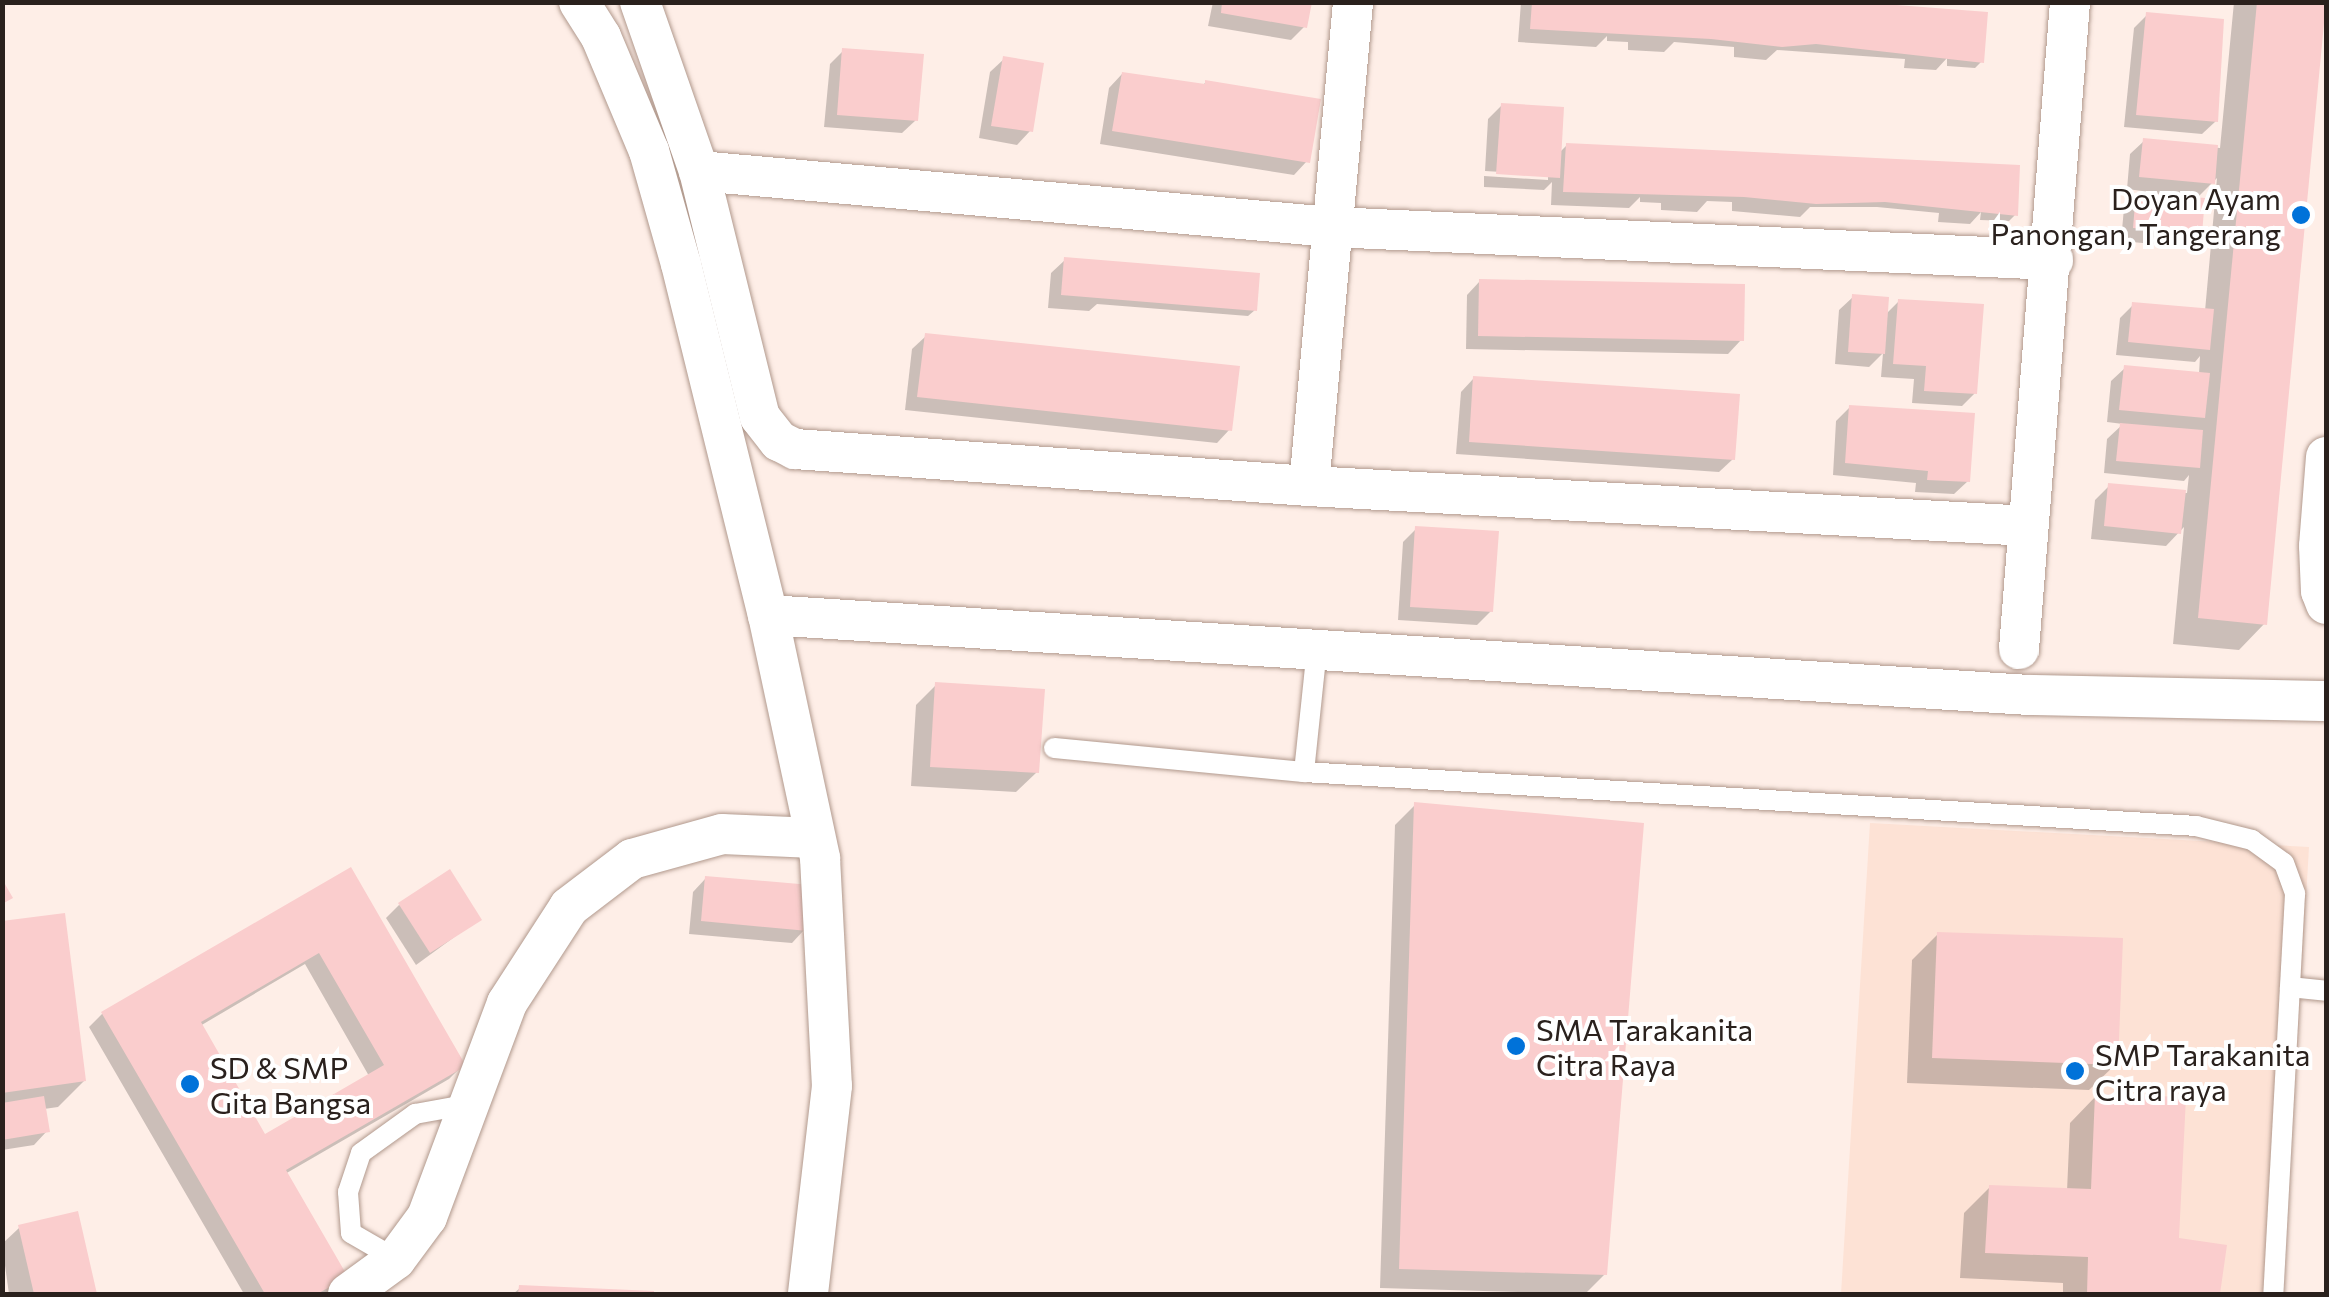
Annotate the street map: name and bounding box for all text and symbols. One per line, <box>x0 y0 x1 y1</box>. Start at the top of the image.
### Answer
place label: Doyan Ayam Panongan, Tangerang <box>1990 180 2281 250</box>
marker: Doyan Ayam Panongan, Tangerang <box>2290 204 2312 226</box>
place label: SMA Tarakanita Citra Raya <box>1536 1011 1753 1082</box>
marker: SMA Tarakanita Citra Raya <box>1505 1035 1527 1057</box>
place label: SMP Tarakanita Citra raya <box>2095 1036 2310 1106</box>
place label: SD & SMP Gita Bangsa <box>210 1049 371 1120</box>
marker: SMP Tarakanita Citra raya <box>2064 1060 2086 1082</box>
marker: SD & SMP Gita Bangsa <box>179 1073 201 1095</box>

